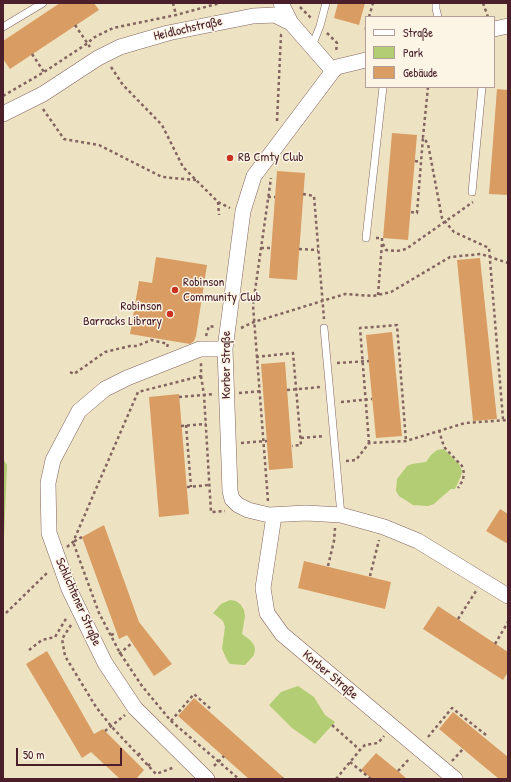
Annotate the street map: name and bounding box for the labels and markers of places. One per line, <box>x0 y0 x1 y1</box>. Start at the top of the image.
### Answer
place label: RB Cmty Club <box>238 150 304 166</box>
marker: RB Cmty Club <box>225 153 235 163</box>
place label: Robinson Community Club <box>183 275 261 306</box>
marker: Robinson Community Club <box>170 285 180 295</box>
place label: Robinson Barracks Library <box>83 299 162 330</box>
marker: Robinson Barracks Library <box>165 309 175 319</box>

